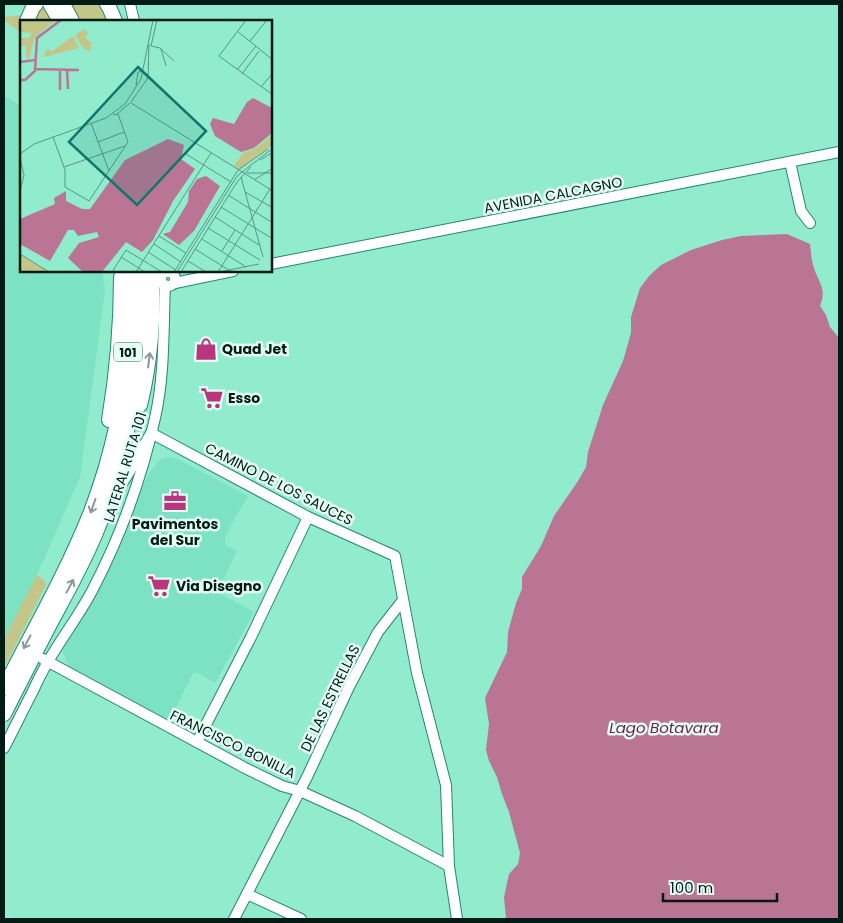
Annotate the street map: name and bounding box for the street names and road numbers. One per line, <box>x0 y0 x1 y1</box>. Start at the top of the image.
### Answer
street label: AVENIDA CALCAGNO <box>482 172 624 218</box>
road number: 101 <box>114 342 142 362</box>
street label: LATERAL RUTA 101 <box>99 409 151 525</box>
street label: CAMINO DE LOS SAUCES <box>202 438 356 530</box>
street label: DE LAS ESTRELLAS <box>295 641 365 755</box>
street label: FRANCISCO BONILLA <box>167 705 299 783</box>

